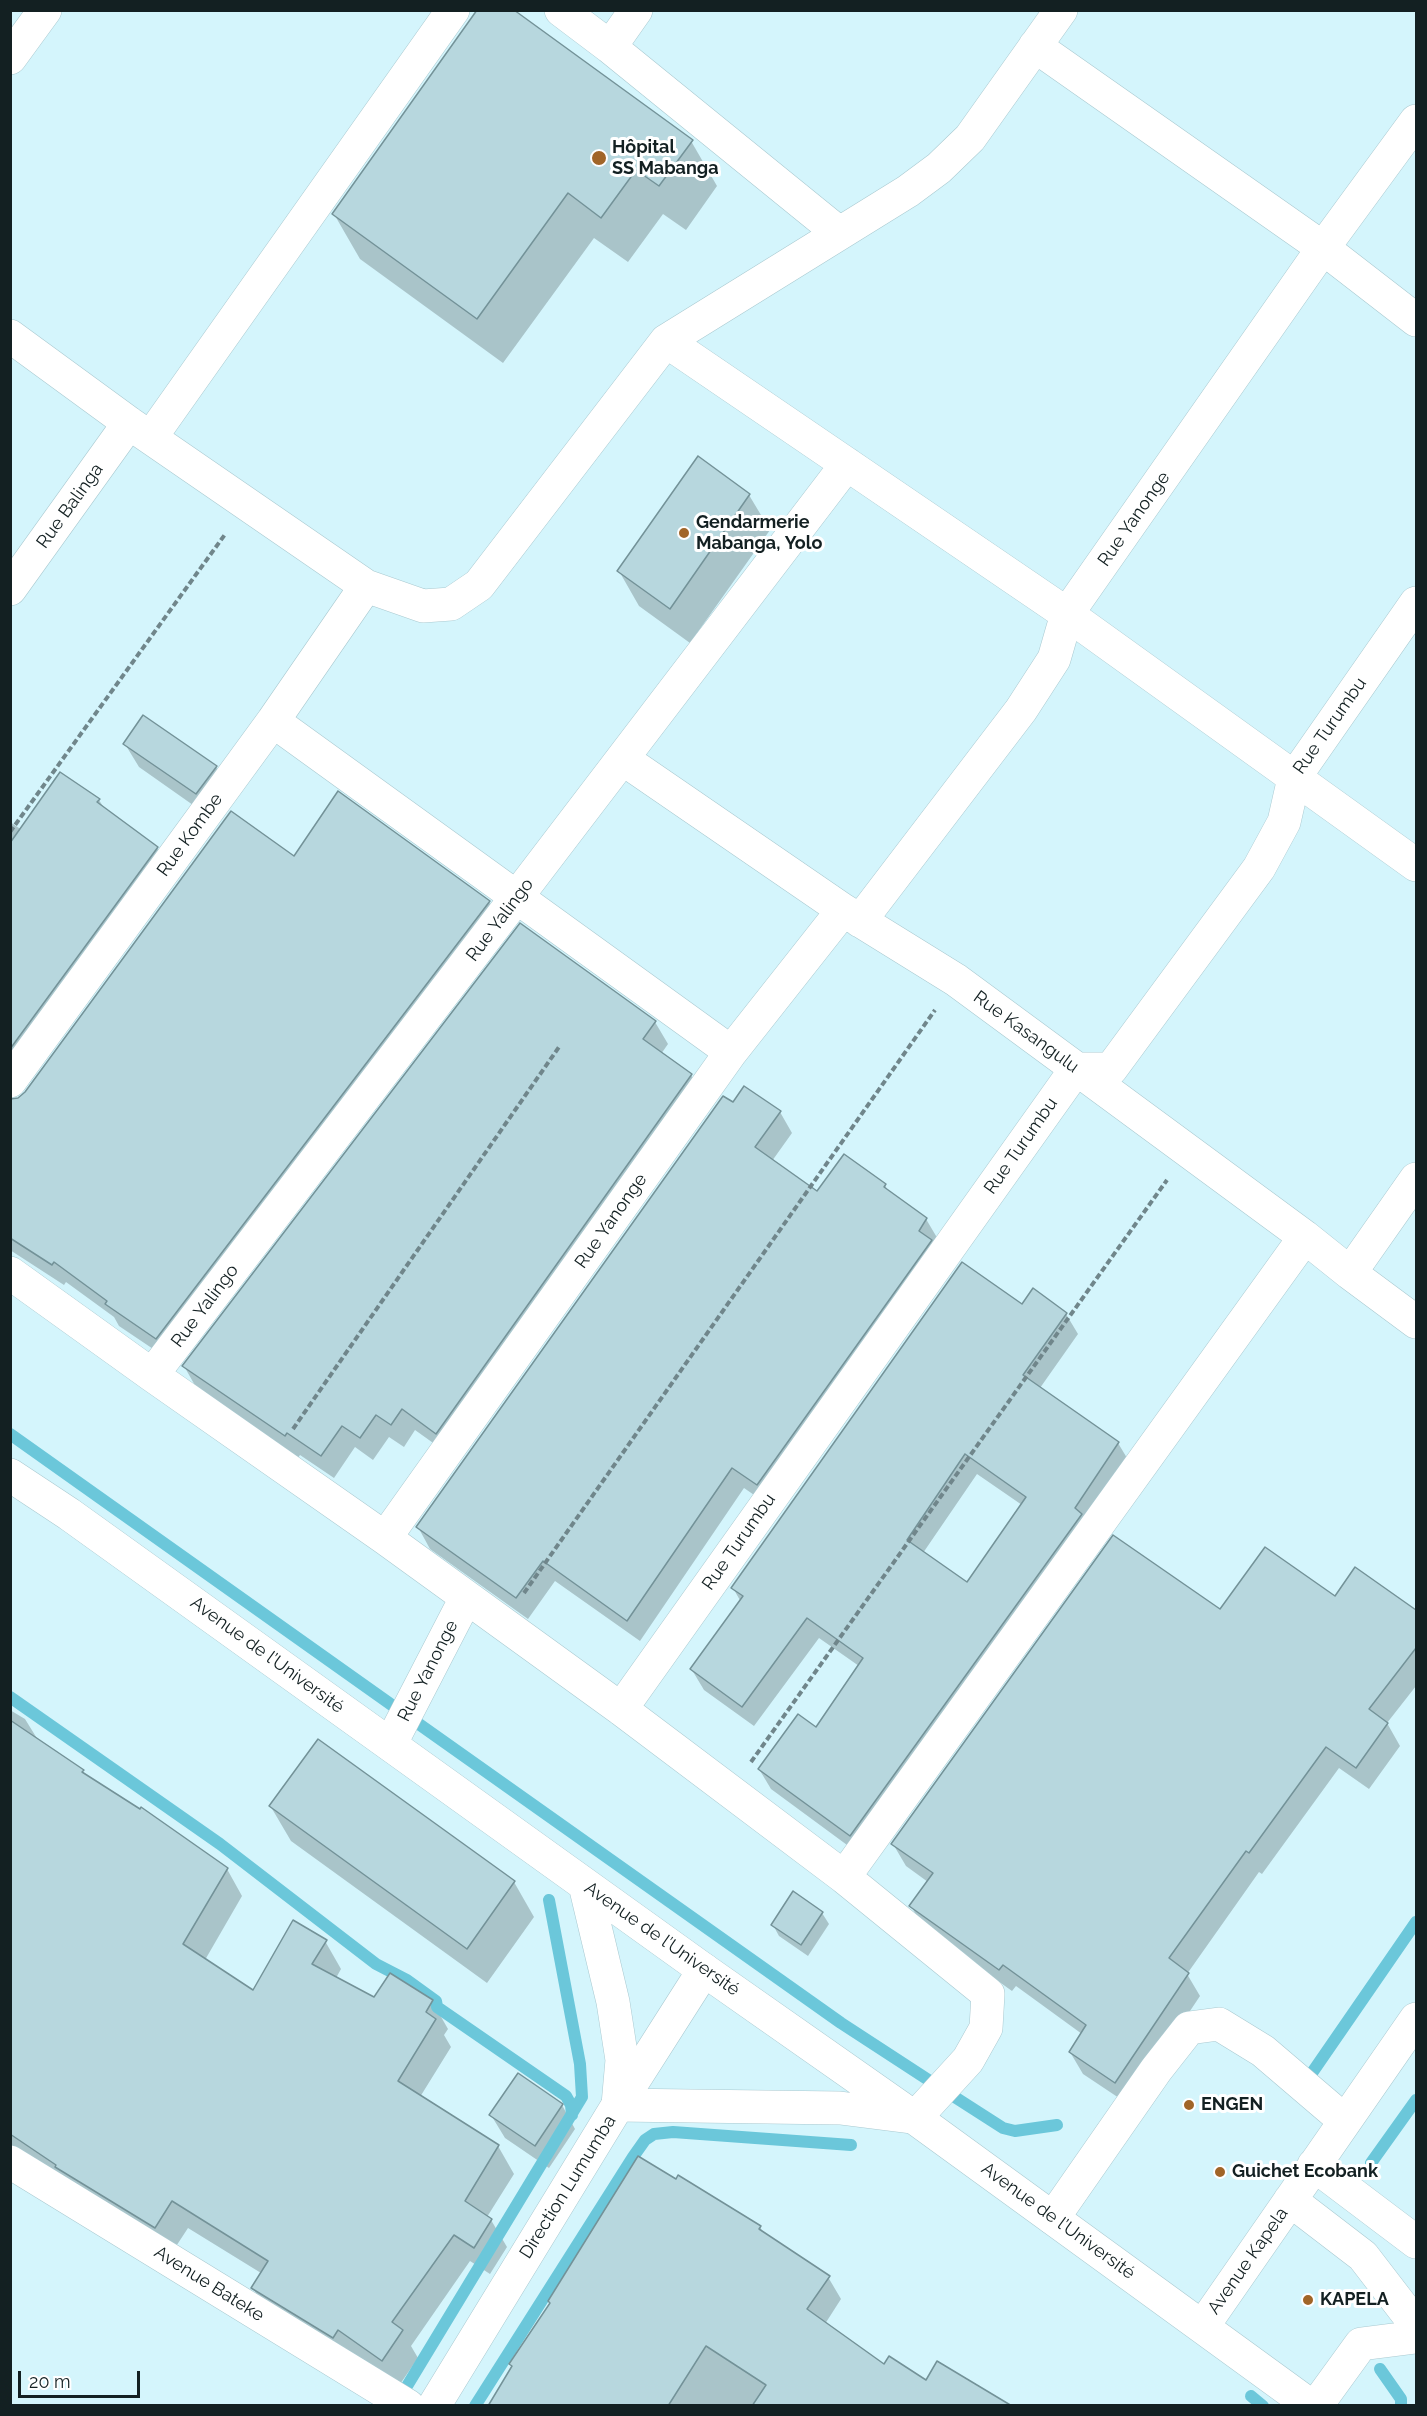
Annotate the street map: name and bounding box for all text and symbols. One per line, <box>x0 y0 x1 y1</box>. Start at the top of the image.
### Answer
place label: Hôpital SS Mabanga <box>612 137 719 180</box>
marker: Hôpital SS Mabanga <box>590 149 608 167</box>
street label: Rue Balinga <box>32 459 108 553</box>
street label: Rue Yanonge <box>1093 467 1175 571</box>
place label: Gendarmerie Mabanga, Yolo <box>696 512 822 554</box>
marker: Gendarmerie Mabanga, Yolo <box>677 526 691 540</box>
street label: Rue Turumbu <box>1289 674 1371 778</box>
street label: Rue Kombe <box>153 789 227 881</box>
street label: Rue Yalingo <box>462 874 538 966</box>
street label: Rue Kasangulu <box>969 986 1083 1078</box>
street label: Rue Turumbu <box>980 1094 1062 1198</box>
street label: Rue Yanonge <box>570 1169 652 1273</box>
street label: Rue Yalingo <box>167 1260 243 1352</box>
street label: Rue Turumbu <box>698 1490 780 1594</box>
street label: Avenue de l’Université <box>186 1592 348 1718</box>
street label: Rue Yanonge <box>393 1617 463 1725</box>
street label: Avenue de l’Université <box>580 1877 744 2001</box>
place label: ENGEN <box>1201 2094 1263 2116</box>
marker: ENGEN <box>1182 2098 1196 2112</box>
street label: Direction Lumumba <box>515 2111 621 2263</box>
street label: Avenue de l’Université <box>977 2158 1139 2284</box>
place label: Guichet Ecobank <box>1232 2161 1378 2183</box>
marker: Guichet Ecobank <box>1213 2165 1227 2179</box>
street label: Avenue Kapela <box>1203 2203 1293 2319</box>
street label: Avenue Bateke <box>150 2242 268 2326</box>
place label: KAPELA <box>1320 2289 1389 2311</box>
marker: KAPELA <box>1301 2293 1315 2307</box>
scale bar <box>21 2359 142 2397</box>
text: 20 m <box>29 2371 71 2392</box>

